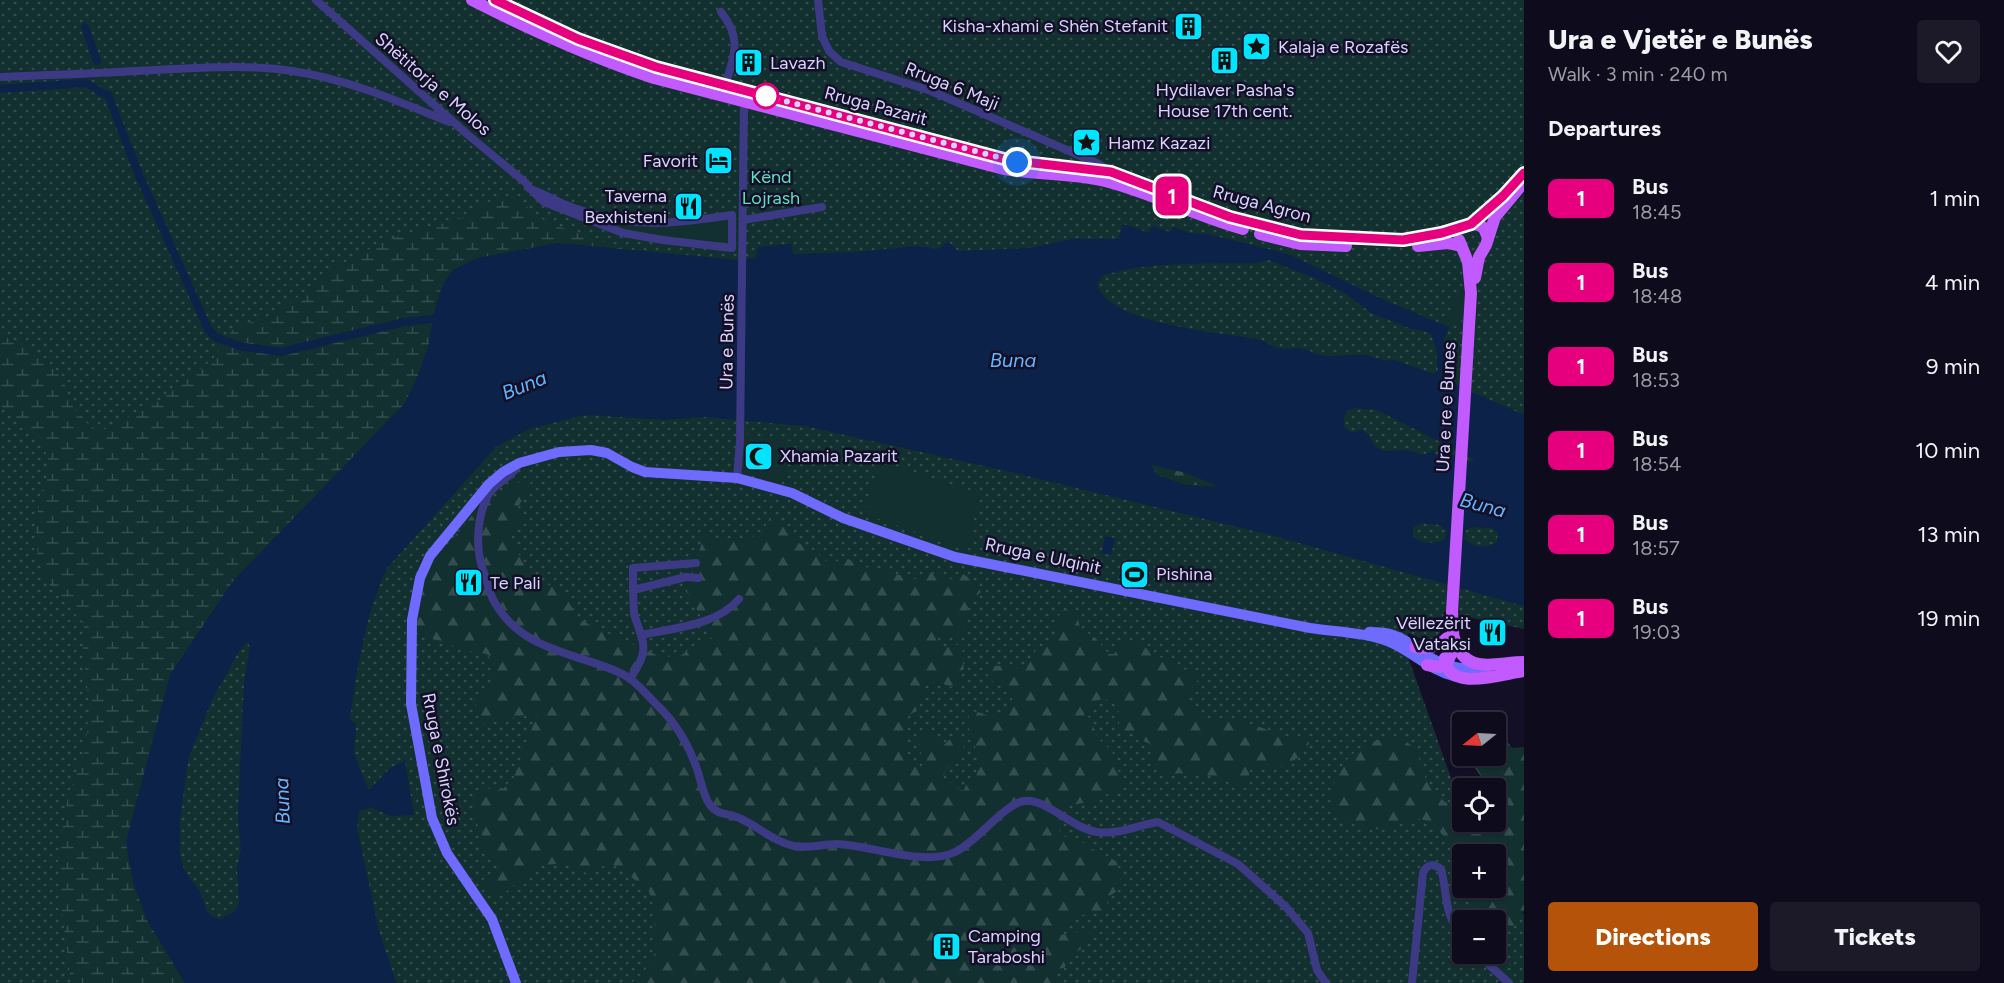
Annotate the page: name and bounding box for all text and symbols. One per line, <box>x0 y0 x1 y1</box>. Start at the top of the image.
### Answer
building icon: Kisha-xhami e Shën Stefanit <box>1173 10 1205 42</box>
place label: Kisha-xhami e Shën Stefanit <box>942 15 1168 37</box>
button: heart <box>1917 20 1980 83</box>
text: Ura e Vjetër e Bunës <box>1548 22 1813 56</box>
street label: Shëtitorja e Molos <box>371 28 495 140</box>
place icon: Kalaja e Rozafës <box>1241 31 1273 63</box>
place label: Kalaja e Rozafës <box>1278 36 1408 58</box>
building icon: Hydilaver Pasha's House 17th cent. <box>1209 45 1241 77</box>
building icon: Lavazh <box>733 47 765 79</box>
place label: Lavazh <box>770 52 826 74</box>
street label: Rruga 6 Maji <box>902 57 1002 115</box>
text: Walk · 3 min · 240 m <box>1548 62 1728 86</box>
place label: Hydilaver Pasha's House 17th cent. <box>1155 79 1295 122</box>
street label: Rruga Pazarit <box>822 82 930 130</box>
unlabelled marker <box>753 83 779 109</box>
text: Departures <box>1548 115 1661 142</box>
place icon: Hamz Kazazi <box>1071 127 1103 159</box>
place label: Hamz Kazazi <box>1108 132 1210 154</box>
hotel icon: Favorit <box>703 145 735 177</box>
your location <box>1002 147 1032 177</box>
place label: Favorit <box>643 150 698 172</box>
park label: Kënd Lojrash <box>742 166 800 209</box>
text: Bus <box>1632 173 1668 200</box>
line badge: 1 <box>1152 176 1192 216</box>
street label: Rruga Agron <box>1210 180 1314 228</box>
text: 1 <box>1168 184 1176 209</box>
place label: Taverna Bexhisteni <box>584 185 667 228</box>
text: 1 min <box>1929 185 1980 212</box>
text: 1 <box>1577 186 1585 211</box>
restaurant icon: Taverna Bexhisteni <box>672 190 704 222</box>
text: 18:45 <box>1632 200 1682 224</box>
text: Bus <box>1632 257 1668 284</box>
text: 4 min <box>1925 269 1980 296</box>
text: 1 <box>1577 270 1585 295</box>
text: 18:48 <box>1632 284 1682 308</box>
street label: Ura e Bunës <box>715 294 739 390</box>
street label: Ura e re e Bunes <box>1432 341 1460 473</box>
text: Bus <box>1632 341 1668 368</box>
water label: Buna <box>990 348 1036 372</box>
text: 9 min <box>1926 353 1980 380</box>
text: 1 <box>1577 354 1585 379</box>
water label: Buna <box>498 365 550 405</box>
text: 18:53 <box>1632 368 1680 392</box>
text: Bus <box>1632 425 1668 452</box>
text: 10 min <box>1915 437 1980 464</box>
text: 1 <box>1577 438 1585 463</box>
mosque icon: Xhamia Pazarit <box>743 440 775 472</box>
place label: Xhamia Pazarit <box>780 445 898 467</box>
text: 18:54 <box>1632 452 1682 476</box>
water label: Buna <box>1458 487 1509 523</box>
text: Bus <box>1632 509 1668 536</box>
text: 13 min <box>1917 521 1980 548</box>
text: 1 <box>1577 522 1585 547</box>
street label: Rruga e Ulqinit <box>983 533 1103 579</box>
text: 18:57 <box>1632 536 1680 560</box>
sports icon: Pishina <box>1119 558 1151 590</box>
place label: Pishina <box>1156 563 1212 585</box>
restaurant icon: Te Pali <box>453 567 485 599</box>
place label: Te Pali <box>490 572 541 594</box>
text: Bus <box>1632 593 1668 620</box>
text: 19 min <box>1917 605 1980 632</box>
text: 1 <box>1577 606 1585 631</box>
place label: Vëllezërit Vataksi <box>1396 612 1471 655</box>
restaurant icon: Vëllezërit Vataksi <box>1476 617 1508 649</box>
text: 19:03 <box>1632 620 1680 644</box>
street label: Rruga e Shirokës <box>417 691 465 827</box>
north arrow <box>1452 712 1506 766</box>
map controls <box>1452 712 1506 964</box>
water label: Buna <box>269 777 295 825</box>
button: locate <box>1452 778 1506 832</box>
button: + <box>1452 844 1506 898</box>
button: Directions <box>1548 902 1758 971</box>
button: Tickets <box>1770 902 1980 971</box>
button: − <box>1452 910 1506 964</box>
place label: Camping Taraboshi <box>968 925 1045 968</box>
building icon: Camping Taraboshi <box>931 930 963 962</box>

